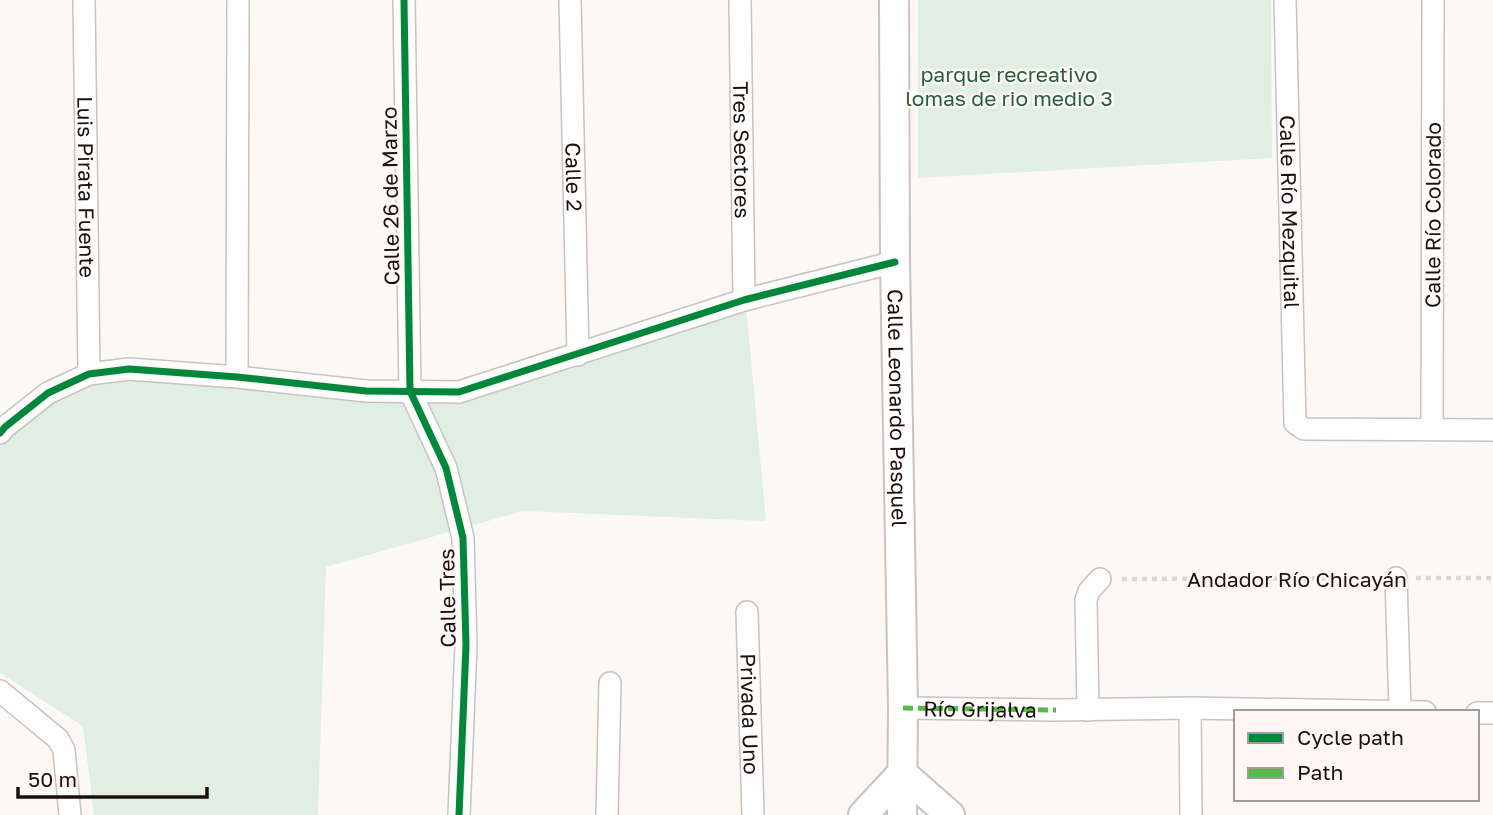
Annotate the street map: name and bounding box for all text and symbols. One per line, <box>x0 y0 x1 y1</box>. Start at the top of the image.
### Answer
park label: parque recreativo lomas de rio medio 3 <box>905 61 1113 111</box>
street label: Tres Sectores <box>728 81 756 219</box>
street label: Luis Pirata Fuente <box>72 96 101 278</box>
street label: Calle 26 de Marzo <box>375 106 405 286</box>
street label: Calle Río Mezquital <box>1275 115 1305 309</box>
street label: Calle Río Colorado <box>1419 122 1446 308</box>
street label: Calle 2 <box>560 142 588 212</box>
street label: Calle Leonardo Pasquel <box>882 289 913 527</box>
street label: Calle Tres <box>433 548 461 648</box>
street label: Andador Río Chicayán <box>1187 566 1407 592</box>
street label: Privada Uno <box>735 653 765 775</box>
street label: Río Grijalva <box>923 695 1037 723</box>
legend <box>1234 710 1479 801</box>
text: Cycle path <box>1297 724 1404 750</box>
scale bar <box>18 756 206 800</box>
text: Path <box>1297 759 1344 785</box>
text: 50 m <box>28 766 77 792</box>

